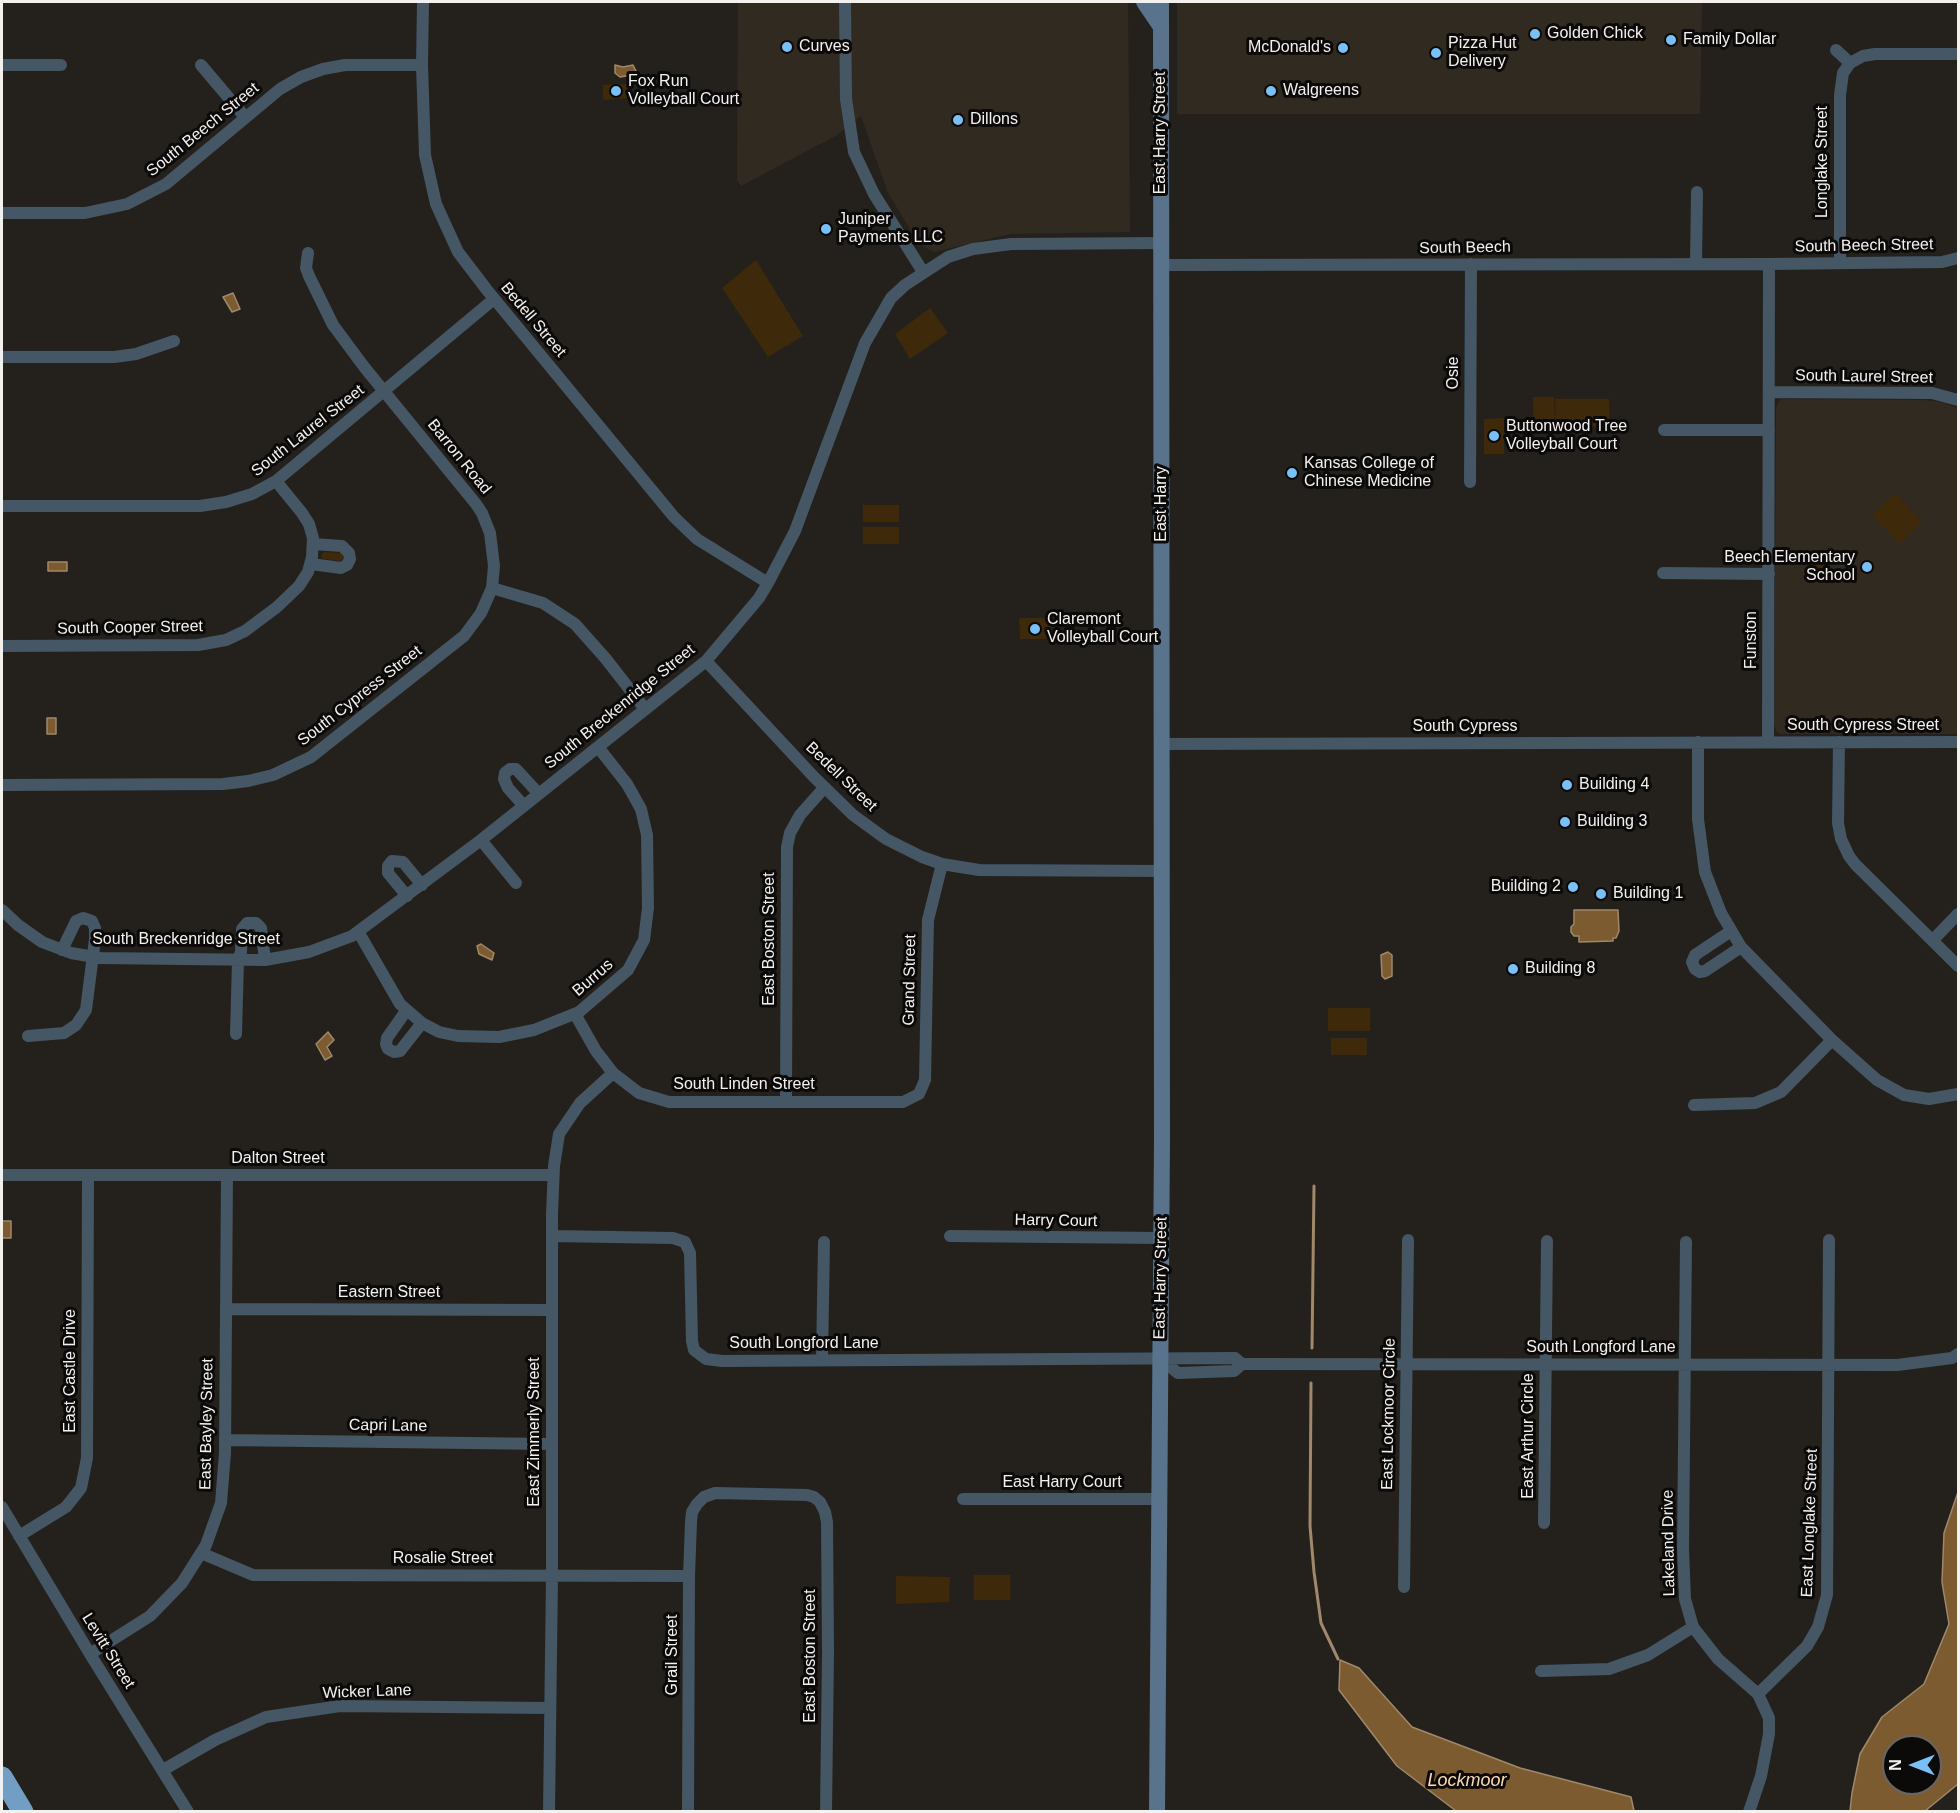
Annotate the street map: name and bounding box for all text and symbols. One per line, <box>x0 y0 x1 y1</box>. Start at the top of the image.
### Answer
place label: Golden Chick <box>1547 24 1643 44</box>
marker: Golden Chick <box>1528 27 1542 41</box>
place label: Family Dollar <box>1683 30 1776 50</box>
marker: Family Dollar <box>1664 33 1678 47</box>
place label: Pizza Hut Delivery <box>1448 34 1516 72</box>
place label: Curves <box>799 37 850 57</box>
place label: McDonald's <box>1248 38 1331 58</box>
marker: Curves <box>780 40 794 54</box>
marker: McDonald's <box>1336 41 1350 55</box>
marker: Pizza Hut Delivery <box>1429 46 1443 60</box>
place label: Fox Run Volleyball Court <box>628 72 739 110</box>
street label: East Harry Street <box>1151 72 1171 194</box>
street label: South Beech Street <box>143 79 263 181</box>
place label: Walgreens <box>1283 81 1359 101</box>
marker: Fox Run Volleyball Court <box>609 84 623 98</box>
marker: Walgreens <box>1264 84 1278 98</box>
street label: Longlake Street <box>1813 106 1833 218</box>
place label: Dillons <box>970 110 1018 130</box>
marker: Dillons <box>951 113 965 127</box>
place label: Juniper Payments LLC <box>838 210 943 248</box>
marker: Juniper Payments LLC <box>819 222 833 236</box>
street label: South Beech Street <box>1794 235 1934 257</box>
street label: South Beech <box>1419 238 1511 258</box>
street label: Bedell Street <box>496 279 570 361</box>
street label: Osie <box>1444 357 1464 389</box>
street label: South Laurel Street <box>1795 366 1933 388</box>
street label: South Laurel Street <box>248 381 368 481</box>
street label: Barron Road <box>423 416 495 498</box>
place label: Buttonwood Tree Volleyball Court <box>1506 417 1627 455</box>
marker: Buttonwood Tree Volleyball Court <box>1487 429 1501 443</box>
place label: Kansas College of Chinese Medicine <box>1304 454 1434 492</box>
street label: East Harry <box>1152 466 1172 542</box>
marker: Kansas College of Chinese Medicine <box>1285 466 1299 480</box>
place label: Beech Elementary School <box>1724 548 1855 586</box>
marker: Beech Elementary School <box>1860 560 1874 574</box>
place label: Claremont Volleyball Court <box>1047 610 1158 648</box>
street label: Funston <box>1742 611 1762 669</box>
street label: South Cooper Street <box>57 617 203 639</box>
marker: Claremont Volleyball Court <box>1028 622 1042 636</box>
street label: South Breckenridge Street <box>541 640 699 774</box>
street label: South Cypress Street <box>294 642 426 750</box>
street label: South Cypress Street <box>1787 716 1939 736</box>
street label: South Cypress <box>1413 717 1517 737</box>
street label: Bedell Street <box>801 738 881 816</box>
place label: Building 4 <box>1579 775 1649 795</box>
marker: Building 4 <box>1560 778 1574 792</box>
place label: Building 3 <box>1577 812 1647 832</box>
marker: Building 3 <box>1558 815 1572 829</box>
street label: East Boston Street <box>760 872 780 1006</box>
place label: Building 2 <box>1491 877 1561 897</box>
marker: Building 2 <box>1566 880 1580 894</box>
place label: Building 1 <box>1613 884 1683 904</box>
marker: Building 1 <box>1594 887 1608 901</box>
street label: South Breckenridge Street <box>92 930 280 950</box>
street label: Grand Street <box>900 934 920 1026</box>
street label: Burrus <box>569 955 617 1001</box>
place label: Building 8 <box>1525 959 1595 979</box>
marker: Building 8 <box>1506 962 1520 976</box>
street label: South Linden Street <box>673 1075 815 1095</box>
street label: Dalton Street <box>231 1149 325 1169</box>
street label: Harry Court <box>1014 1211 1098 1231</box>
street label: East Harry Street <box>1150 1216 1172 1340</box>
street label: Eastern Street <box>338 1283 440 1303</box>
street label: East Castle Drive <box>61 1309 81 1433</box>
street label: South Longford Lane <box>729 1334 879 1354</box>
street label: East Lockmoor Circle <box>1378 1338 1400 1490</box>
street label: South Longford Lane <box>1526 1338 1676 1358</box>
street label: East Zimmerly Street <box>525 1357 545 1507</box>
street label: East Bayley Street <box>196 1358 218 1490</box>
street label: East Arthur Circle <box>1519 1373 1539 1499</box>
street label: Capri Lane <box>349 1416 427 1436</box>
street label: East Longlake Street <box>1798 1448 1822 1598</box>
street label: East Harry Court <box>1002 1473 1122 1493</box>
street label: Lakeland Drive <box>1658 1489 1680 1597</box>
street label: Rosalie Street <box>393 1549 493 1569</box>
street label: East Boston Street <box>801 1589 821 1723</box>
street label: Levitt Street <box>77 1610 139 1692</box>
street label: Grail Street <box>663 1615 683 1695</box>
street label: Wicker Lane <box>322 1681 412 1703</box>
north arrow <box>1882 1735 1942 1795</box>
text: N <box>1887 1759 1904 1771</box>
water label: Lockmoor <box>1427 1770 1507 1792</box>

